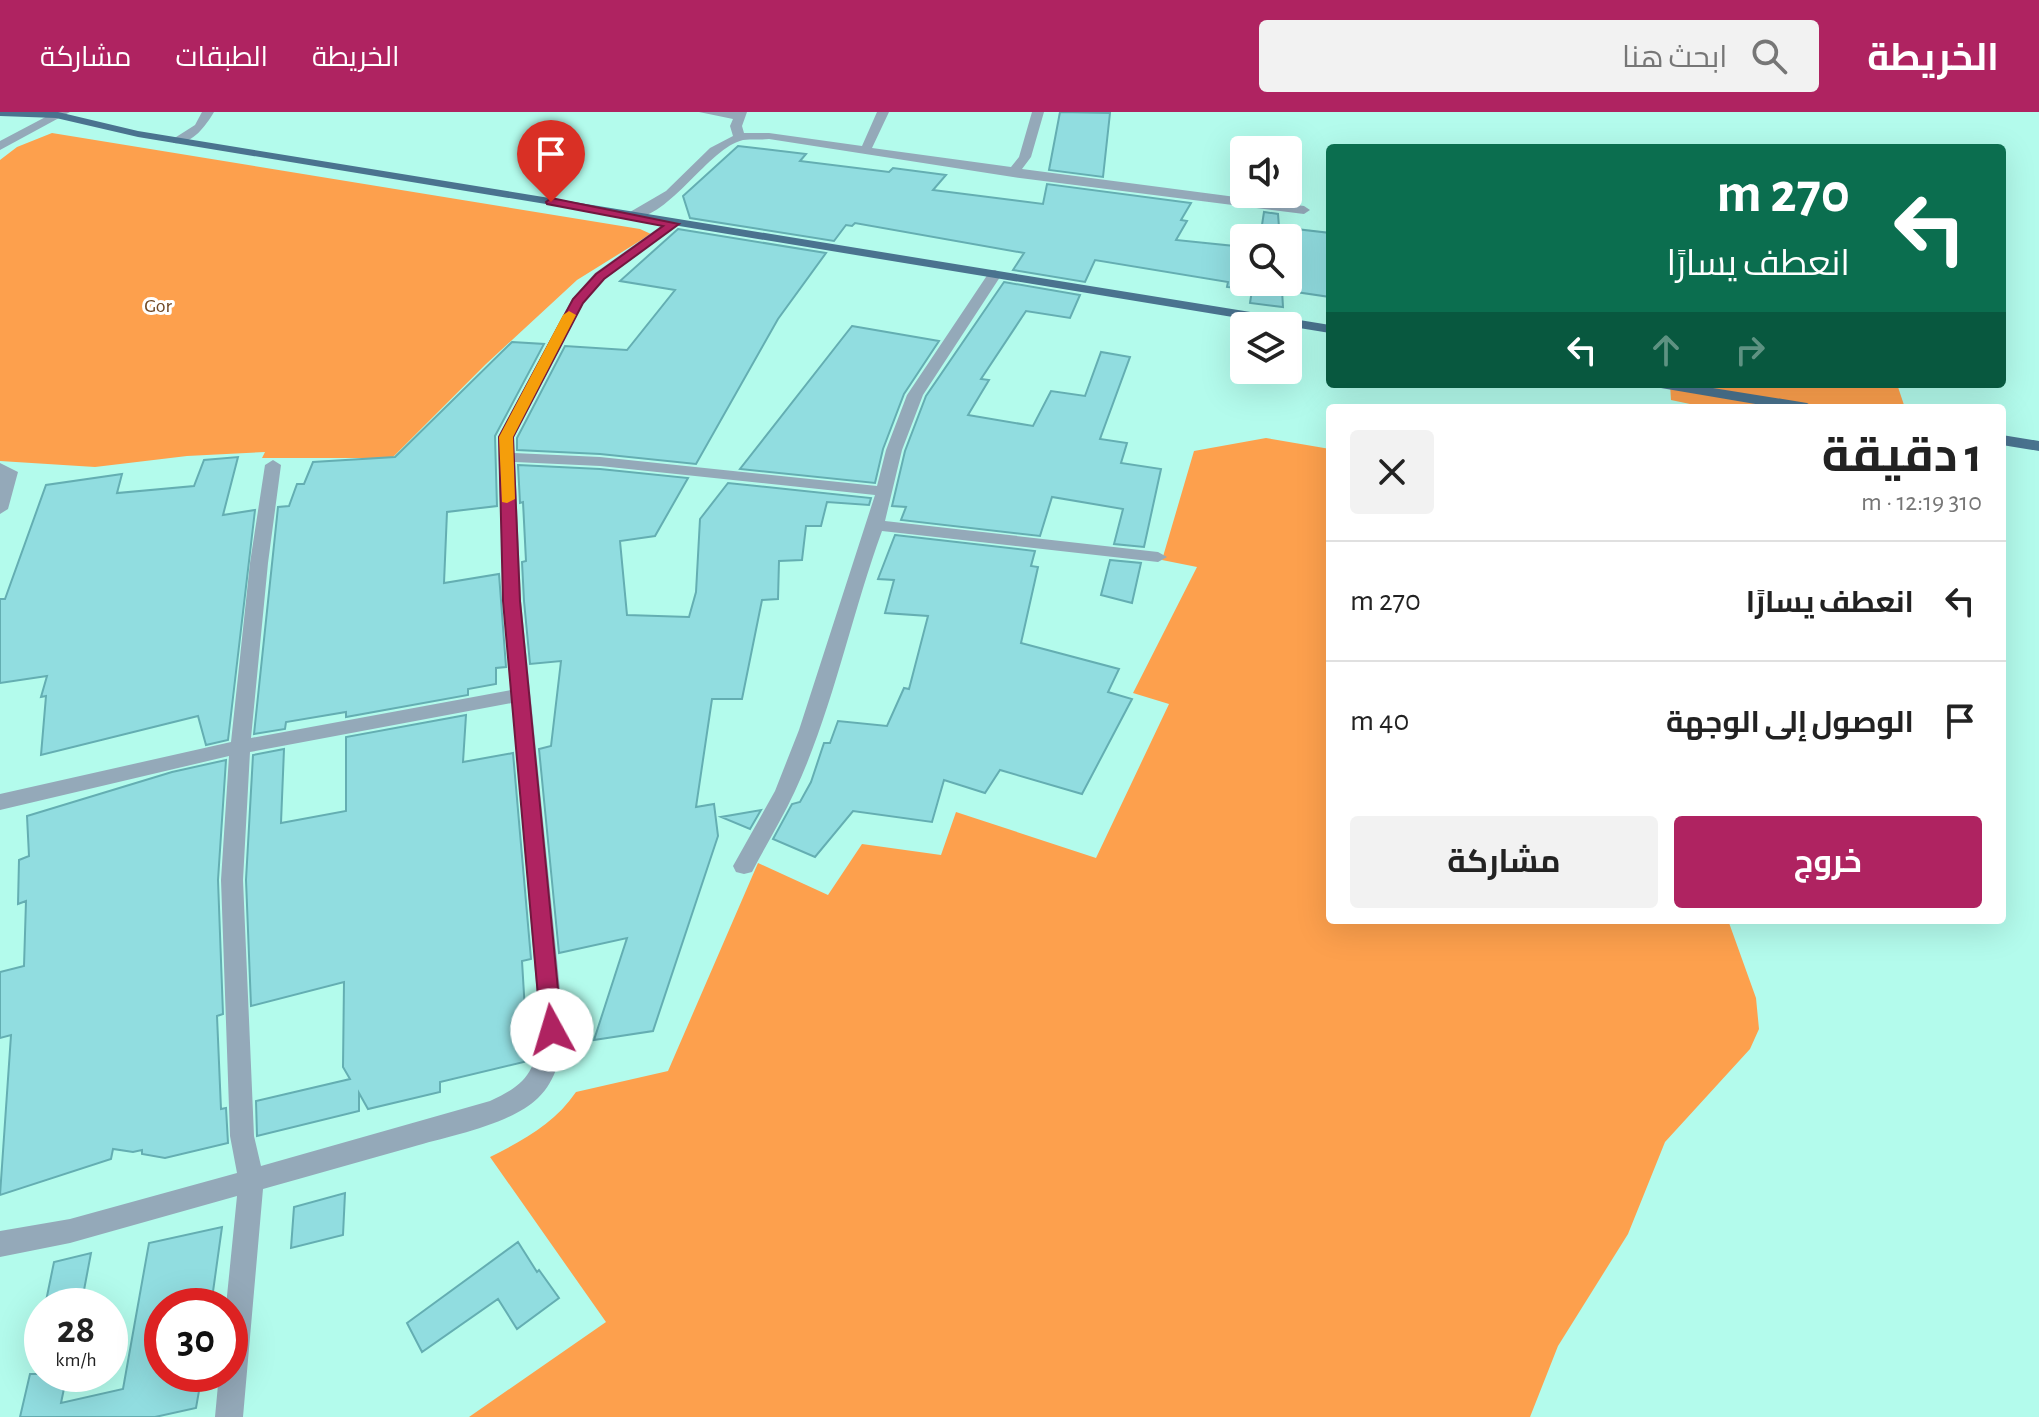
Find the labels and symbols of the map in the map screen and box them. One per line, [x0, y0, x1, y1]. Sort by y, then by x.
pin [517, 120, 585, 202]
park label: Gor [144, 296, 172, 316]
position arrow [510, 988, 594, 1072]
speed limit sign: 30 [144, 1288, 248, 1392]

